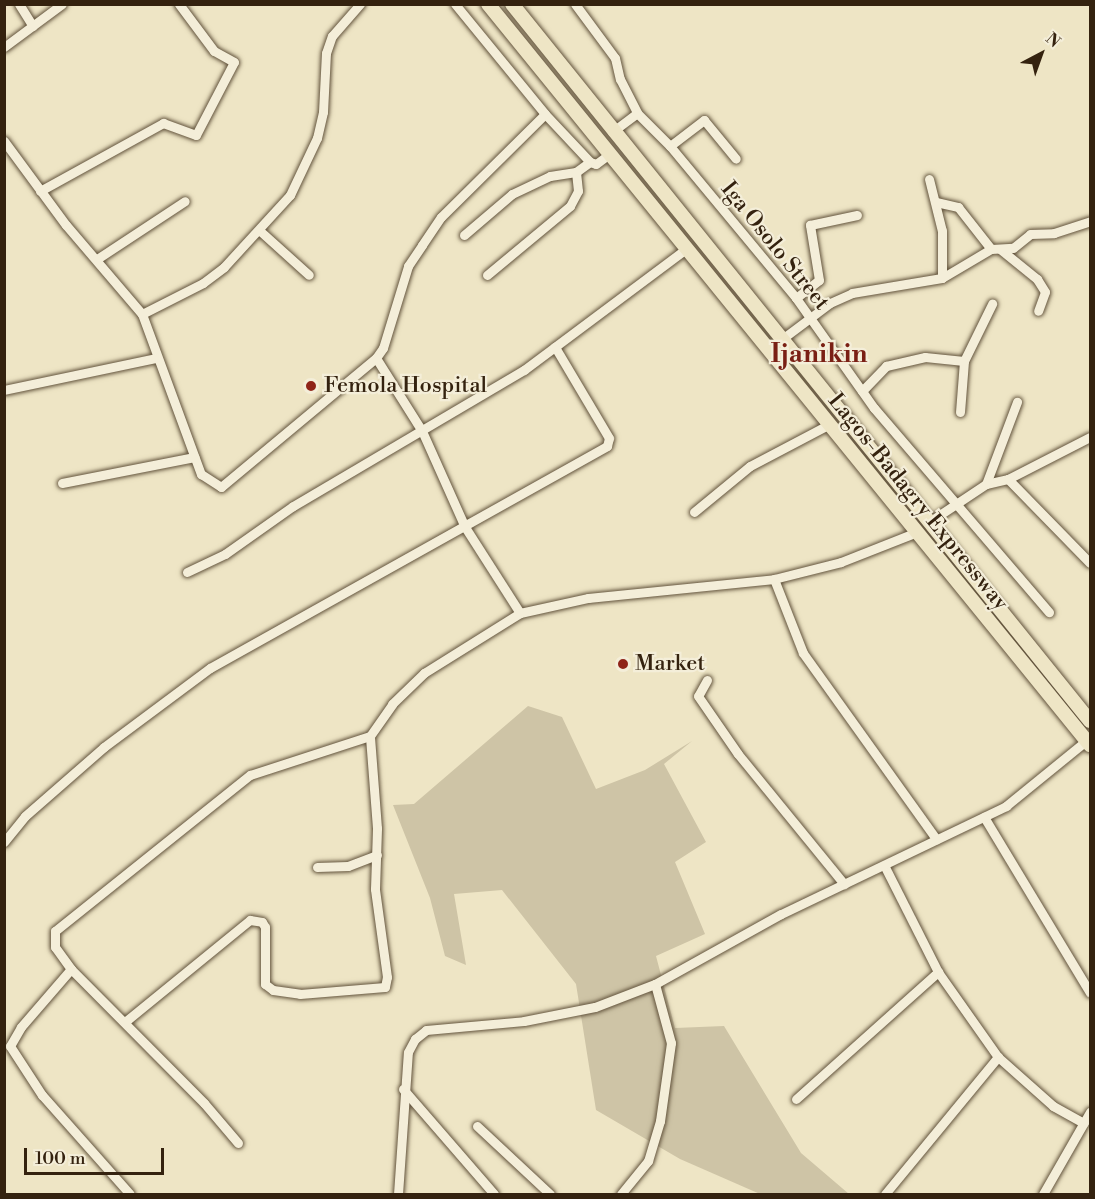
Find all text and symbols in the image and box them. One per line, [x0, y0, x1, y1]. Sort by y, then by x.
north arrow [1011, 24, 1071, 84]
text: N [1041, 29, 1064, 52]
street label: Iga Osolo Street [715, 176, 835, 316]
district label: Ijanikin [771, 339, 867, 371]
place label: Femola Hospital [324, 373, 487, 399]
marker: Femola Hospital [302, 377, 320, 395]
street label: Lagos-Badagry Expressway [822, 388, 1014, 616]
place label: Market [635, 651, 705, 677]
marker: Market [616, 657, 630, 671]
scale bar [27, 1136, 166, 1174]
text: 100 m [35, 1147, 86, 1170]

